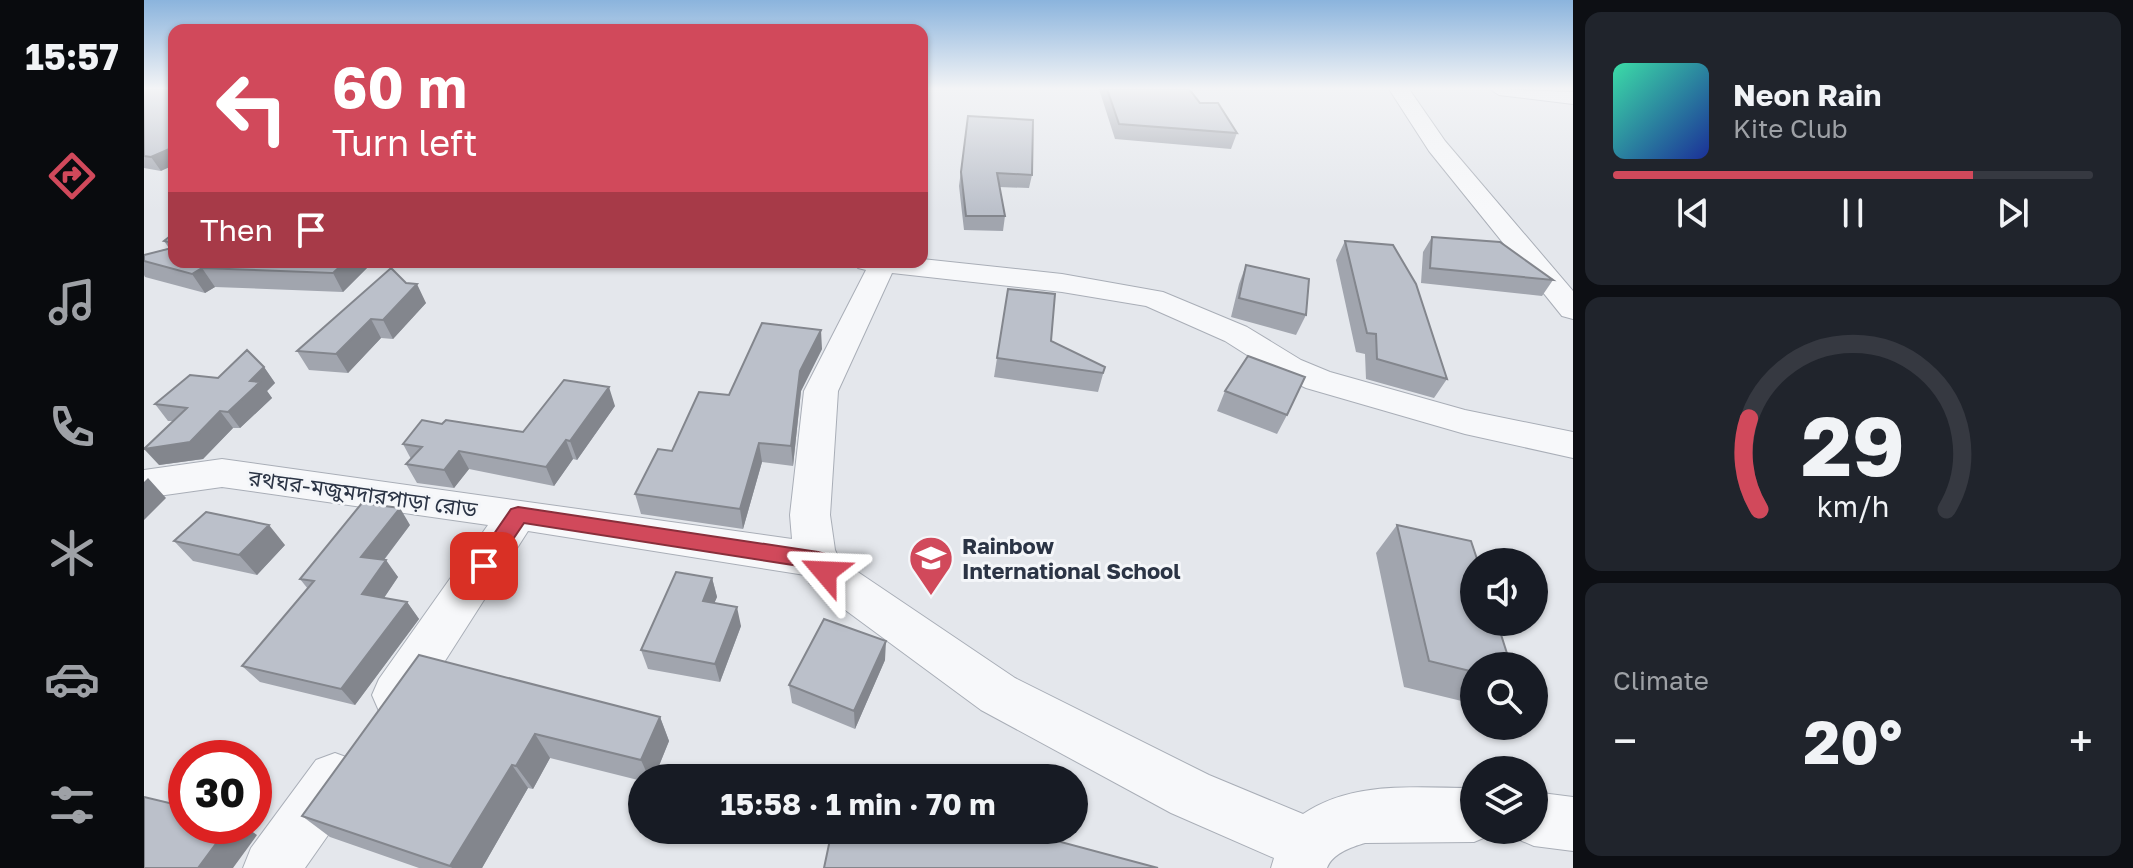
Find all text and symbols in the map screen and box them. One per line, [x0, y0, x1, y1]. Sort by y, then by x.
text: 15:57 [25, 35, 119, 78]
text: 60 m [332, 53, 467, 120]
icon: left [200, 56, 304, 160]
text: Neon Rain [1733, 77, 1881, 113]
text: Kite Club [1733, 113, 1848, 144]
text: Turn left [332, 121, 478, 164]
icon: directions [44, 148, 100, 204]
icon: previous [1671, 191, 1715, 235]
icon: pause [1831, 191, 1875, 235]
icon: next [1991, 191, 2035, 235]
icon: arrive [289, 208, 333, 252]
text: Then [200, 212, 273, 248]
icon: music [44, 274, 100, 330]
text: 29 [1801, 394, 1905, 494]
icon: phone [44, 399, 100, 455]
street label: রথঘর-মজুমদারপাড়া রোড [246, 463, 479, 522]
text: km/h [1817, 489, 1889, 523]
icon: climate [44, 525, 100, 581]
position arrow [783, 530, 867, 614]
pin [450, 532, 518, 600]
place label: Rainbow International School [962, 532, 1181, 584]
school or university icon: Rainbow International School [907, 534, 955, 597]
icon: arrive [462, 544, 506, 588]
map controls [1460, 548, 1548, 844]
button: sound [1460, 548, 1548, 636]
icon: car [44, 651, 100, 707]
button: search [1460, 652, 1548, 740]
text: Climate [1613, 665, 1709, 696]
text: 20° [1804, 705, 1903, 777]
text: − [1613, 714, 1637, 767]
text: + [2069, 714, 2093, 767]
speed limit sign: 30 [168, 740, 272, 844]
button: layers [1460, 756, 1548, 844]
icon: filters [44, 777, 100, 833]
text: 15:58 · 1 min · 70 m [720, 786, 996, 822]

